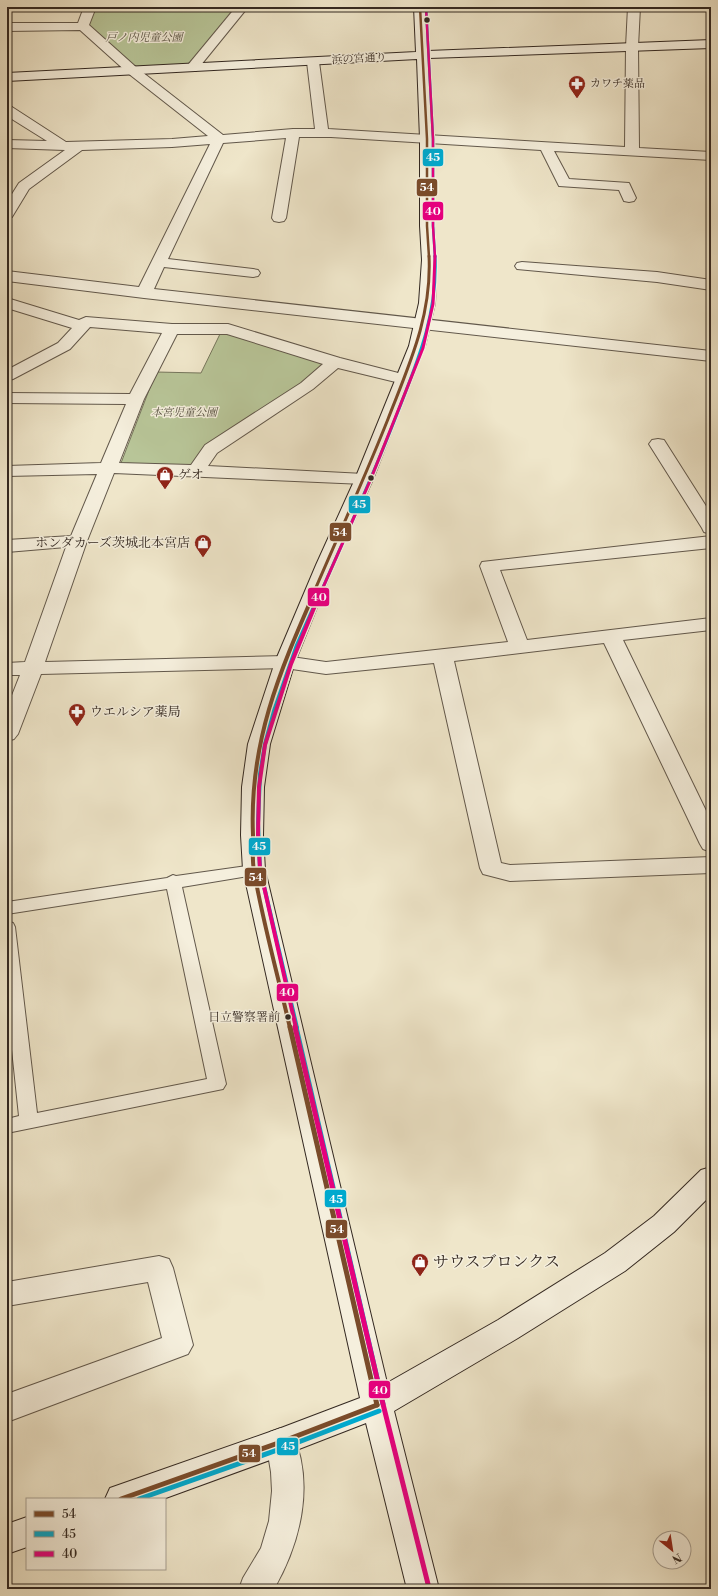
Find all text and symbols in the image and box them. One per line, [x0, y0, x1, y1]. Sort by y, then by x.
unlabelled marker [422, 15, 432, 25]
park label: 戸ノ内児童公園 [106, 31, 184, 45]
street label: 浜の宮通り [331, 51, 387, 67]
pharmacy icon: カワチ薬品 [567, 74, 587, 99]
place label: カワチ薬品 [590, 77, 645, 91]
line badge: 45 [422, 148, 444, 167]
text: 45 [426, 151, 440, 165]
line badge: 54 [416, 178, 438, 197]
text: 54 [420, 181, 434, 195]
line badge: 40 [422, 201, 444, 221]
text: 40 [425, 205, 441, 219]
park label: 本宮児童公園 [151, 406, 219, 420]
shop icon: ゲオ [155, 465, 175, 490]
place label: ゲオ [178, 467, 204, 483]
unlabelled marker [366, 473, 376, 483]
line badge: 45 [348, 495, 371, 514]
text: 45 [352, 498, 366, 512]
line badge: 54 [329, 522, 352, 542]
text: 54 [333, 526, 347, 540]
shop icon: ホンダカーズ茨城北本宮店 [193, 533, 213, 558]
place label: ホンダカーズ茨城北本宮店 [35, 535, 190, 551]
line badge: 40 [307, 587, 330, 607]
text: 40 [311, 591, 327, 605]
pharmacy icon: ウエルシア薬局 [67, 702, 87, 727]
place label: ウエルシア薬局 [90, 704, 181, 720]
line badge: 45 [248, 837, 271, 856]
text: 45 [252, 840, 266, 854]
line badge: 54 [244, 867, 267, 887]
text: 54 [249, 871, 263, 885]
line badge: 40 [276, 983, 299, 1002]
text: 40 [279, 986, 295, 1000]
place label: 日立警察署前 [208, 1010, 280, 1025]
marker: 日立警察署前 [283, 1012, 293, 1022]
line badge: 45 [324, 1189, 347, 1208]
text: 45 [329, 1193, 343, 1207]
line badge: 54 [325, 1219, 348, 1239]
text: 54 [330, 1223, 344, 1237]
shop icon: サウスブロンクス [410, 1252, 430, 1277]
place label: サウスブロンクス [433, 1252, 560, 1272]
line badge: 40 [368, 1380, 391, 1399]
text: 40 [372, 1384, 388, 1398]
line badge: 45 [276, 1437, 299, 1456]
text: 45 [281, 1440, 295, 1454]
line badge: 54 [238, 1444, 261, 1463]
text: 54 [242, 1447, 256, 1461]
legend [26, 1498, 166, 1570]
text: 54 [62, 1507, 76, 1522]
text: 45 [62, 1527, 76, 1542]
north arrow [652, 1530, 692, 1570]
text: 40 [62, 1547, 77, 1562]
text: N [669, 1550, 684, 1566]

